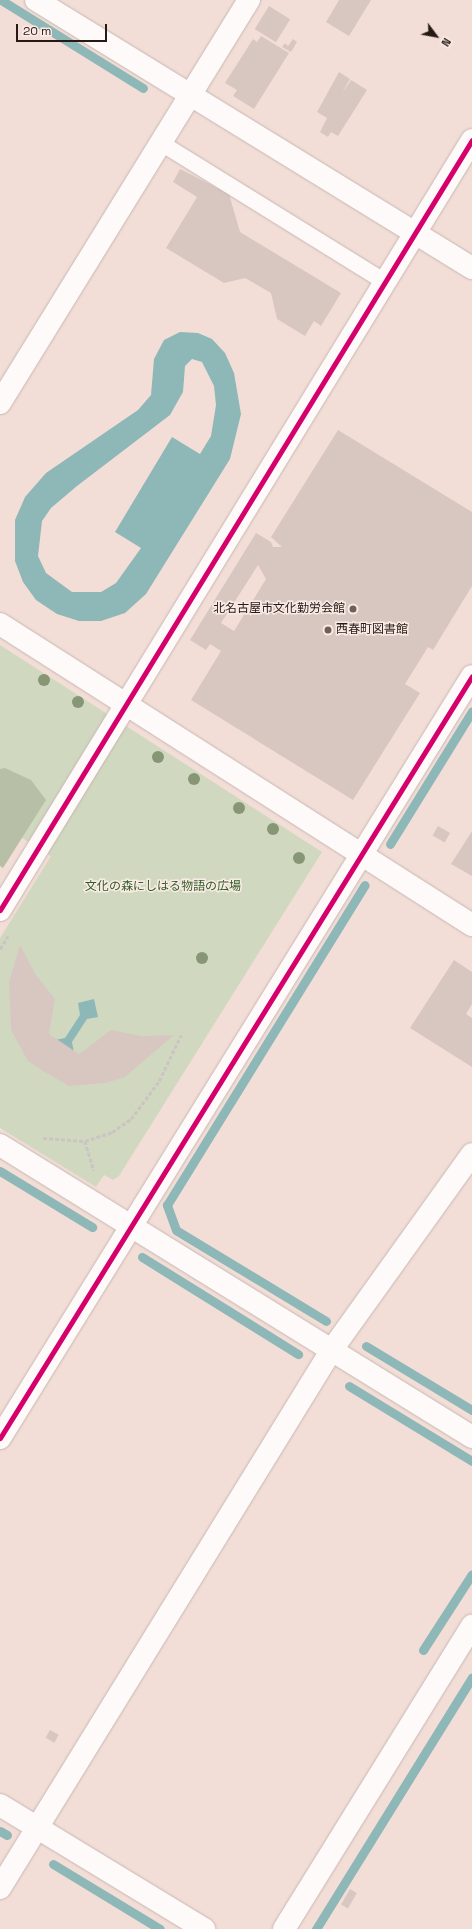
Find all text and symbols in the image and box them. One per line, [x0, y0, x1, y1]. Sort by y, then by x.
scale bar [18, 16, 109, 42]
north arrow [416, 16, 456, 56]
text: 20 m [23, 23, 51, 39]
text: N [438, 36, 454, 49]
place label: 北名古屋市文化勤労会館 [213, 602, 345, 616]
marker: 北名古屋市文化勤労会館 [348, 604, 358, 614]
place label: 西春町図書館 [336, 623, 408, 637]
marker: 西春町図書館 [323, 625, 333, 635]
park label: 文化の森にしはる物語の広場 [85, 880, 241, 894]

